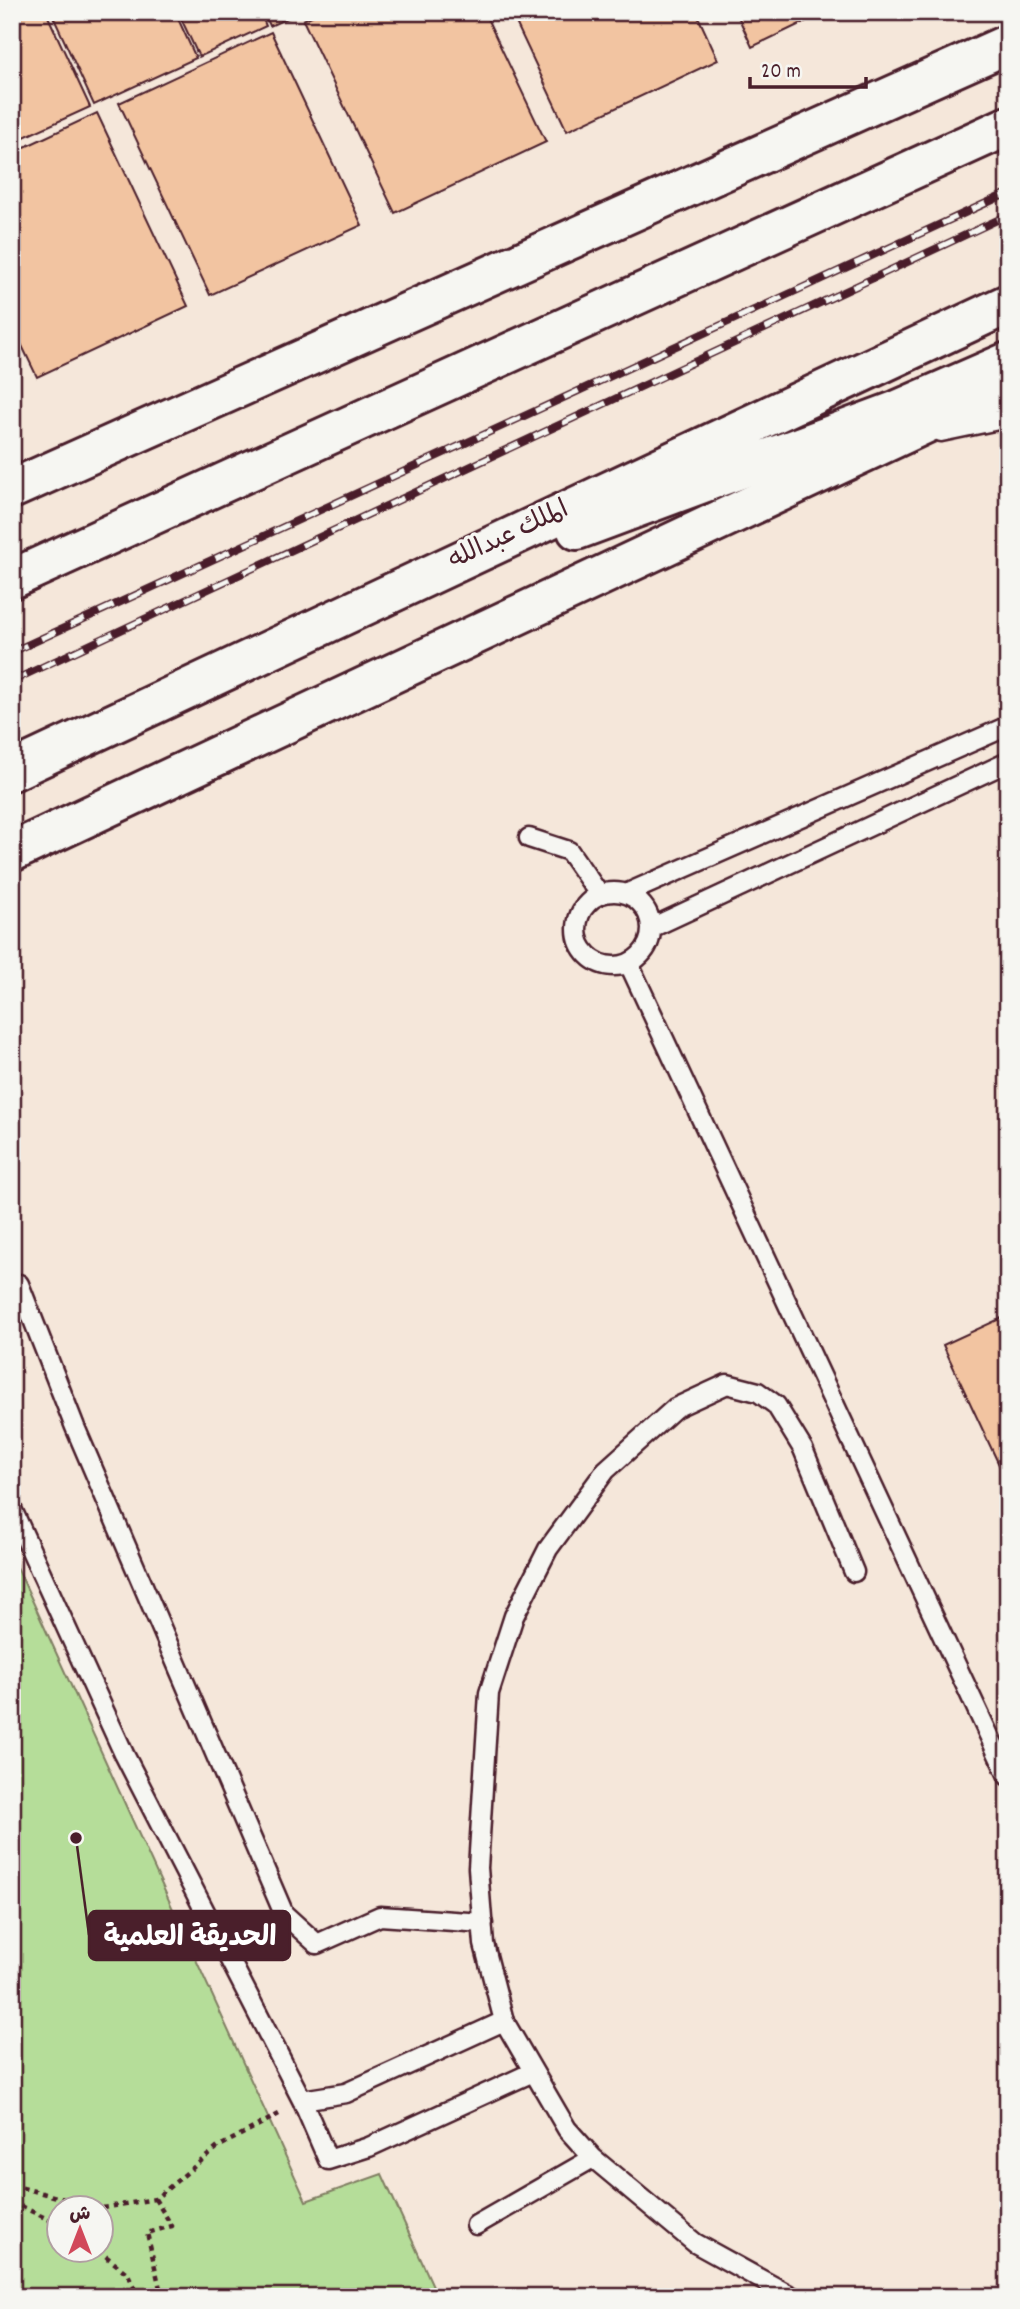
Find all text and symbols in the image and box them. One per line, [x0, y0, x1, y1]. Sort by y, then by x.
scale bar [750, 46, 866, 90]
text: 20 m [761, 58, 801, 88]
street label: الملك عبدالله [443, 492, 575, 580]
callout: الحديقة العلمية [89, 1911, 290, 1960]
text: الحديقة العلمية [104, 1920, 276, 1960]
north arrow [46, 2194, 116, 2264]
text: ش [70, 2202, 91, 2229]

